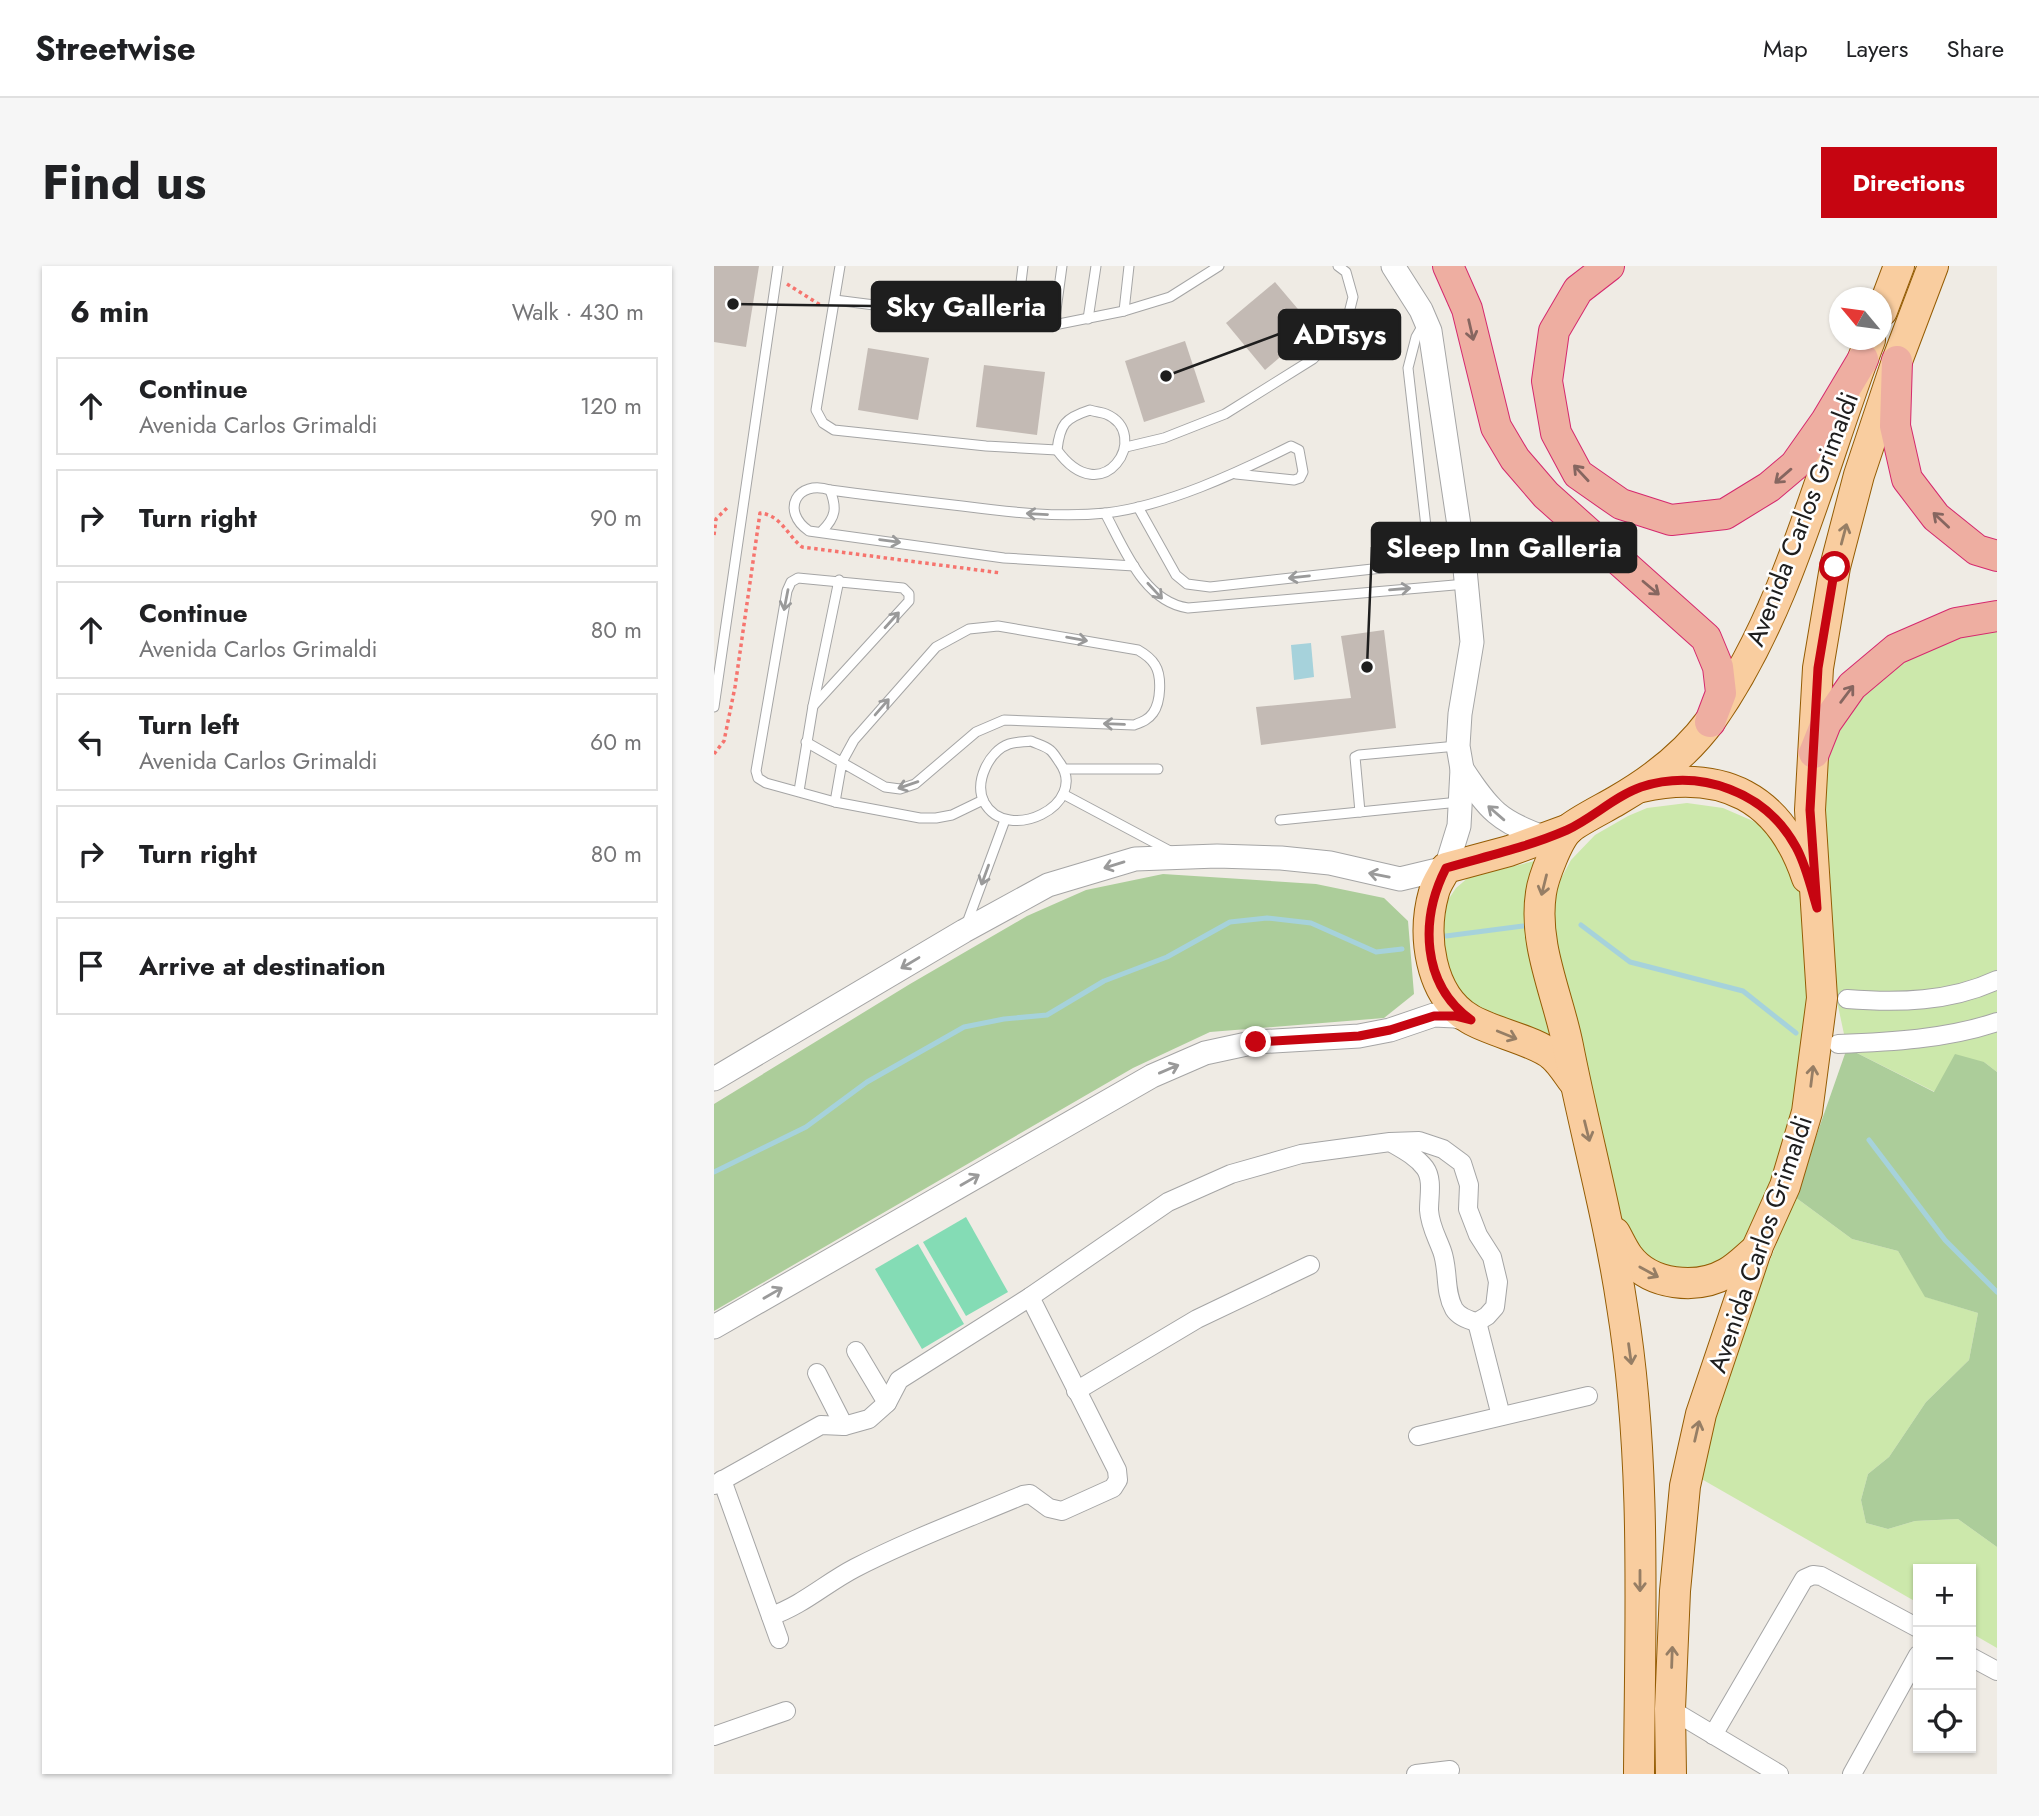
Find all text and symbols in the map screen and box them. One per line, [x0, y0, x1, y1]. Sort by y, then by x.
text: Streetwise [35, 25, 196, 72]
text: Map [1763, 31, 1808, 66]
text: Layers [1846, 31, 1908, 66]
text: Share [1946, 31, 2004, 66]
text: Find us [42, 147, 206, 217]
button: Directions [1821, 147, 1997, 218]
callout: Sky Galleria [872, 282, 1060, 331]
text: Sky Galleria [886, 286, 1046, 327]
north arrow [1829, 287, 1892, 350]
text: 6 min [70, 290, 149, 333]
text: Walk · 430 m [512, 295, 644, 329]
callout: ADTsys [1279, 310, 1400, 359]
text: ADTsys [1292, 314, 1387, 355]
one-way arrow [1465, 318, 1479, 341]
text: Continue [139, 370, 248, 408]
street label: Avenida Carlos Grimaldi [1736, 386, 1868, 652]
icon: ahead [72, 387, 110, 425]
text: 120 m [580, 389, 642, 423]
text: Avenida Carlos Grimaldi [139, 408, 378, 442]
one-way arrow [1573, 464, 1589, 482]
one-way arrow [1774, 468, 1792, 484]
icon: right [72, 499, 110, 537]
text: Turn right [139, 499, 257, 537]
text: 90 m [590, 501, 642, 535]
one-way arrow [1026, 507, 1049, 520]
one-way arrow [1932, 512, 1950, 528]
callout: Sleep Inn Galleria [1372, 523, 1636, 572]
one-way arrow [1838, 523, 1851, 546]
text: Sleep Inn Galleria [1386, 527, 1622, 568]
one-way arrow [878, 535, 901, 548]
route start [1819, 551, 1850, 582]
one-way arrow [1288, 570, 1311, 583]
one-way arrow [1642, 580, 1660, 596]
one-way arrow [1147, 582, 1164, 599]
one-way arrow [1388, 582, 1411, 595]
one-way arrow [778, 588, 792, 611]
text: Continue [139, 594, 248, 632]
icon: ahead [72, 611, 110, 649]
one-way arrow [883, 612, 900, 629]
text: 80 m [591, 613, 642, 647]
text: Avenida Carlos Grimaldi [139, 632, 378, 666]
one-way arrow [1065, 633, 1088, 647]
one-way arrow [1840, 685, 1855, 704]
one-way arrow [874, 699, 890, 717]
text: Turn left [139, 706, 239, 744]
one-way arrow [1103, 718, 1126, 731]
icon: left [72, 723, 110, 761]
text: 60 m [590, 725, 642, 759]
text: Avenida Carlos Grimaldi [139, 744, 378, 778]
one-way arrow [898, 779, 920, 792]
one-way arrow [1487, 805, 1505, 821]
icon: right [72, 835, 110, 873]
text: Turn right [139, 835, 257, 873]
text: 80 m [591, 837, 642, 871]
one-way arrow [1103, 860, 1125, 873]
one-way arrow [977, 864, 990, 886]
one-way arrow [1368, 868, 1391, 881]
one-way arrow [1537, 873, 1550, 896]
icon: arrive [72, 947, 110, 985]
text: Arrive at destination [139, 947, 386, 985]
one-way arrow [900, 956, 920, 970]
route end [1240, 1026, 1271, 1057]
one-way arrow [1496, 1029, 1518, 1042]
one-way arrow [1158, 1062, 1179, 1075]
one-way arrow [1806, 1065, 1819, 1088]
street label: Avenida Carlos Grimaldi [1698, 1110, 1822, 1378]
one-way arrow [1581, 1119, 1594, 1142]
one-way arrow [960, 1173, 980, 1187]
one-way arrow [1638, 1265, 1658, 1279]
one-way arrow [762, 1286, 783, 1299]
one-way arrow [1623, 1342, 1636, 1365]
one-way arrow [1691, 1420, 1704, 1443]
map controls [1913, 1564, 1976, 1753]
button: + [1913, 1564, 1976, 1627]
one-way arrow [1633, 1569, 1647, 1592]
button: − [1913, 1627, 1976, 1690]
one-way arrow [1666, 1646, 1679, 1669]
button: locate [1913, 1690, 1976, 1753]

